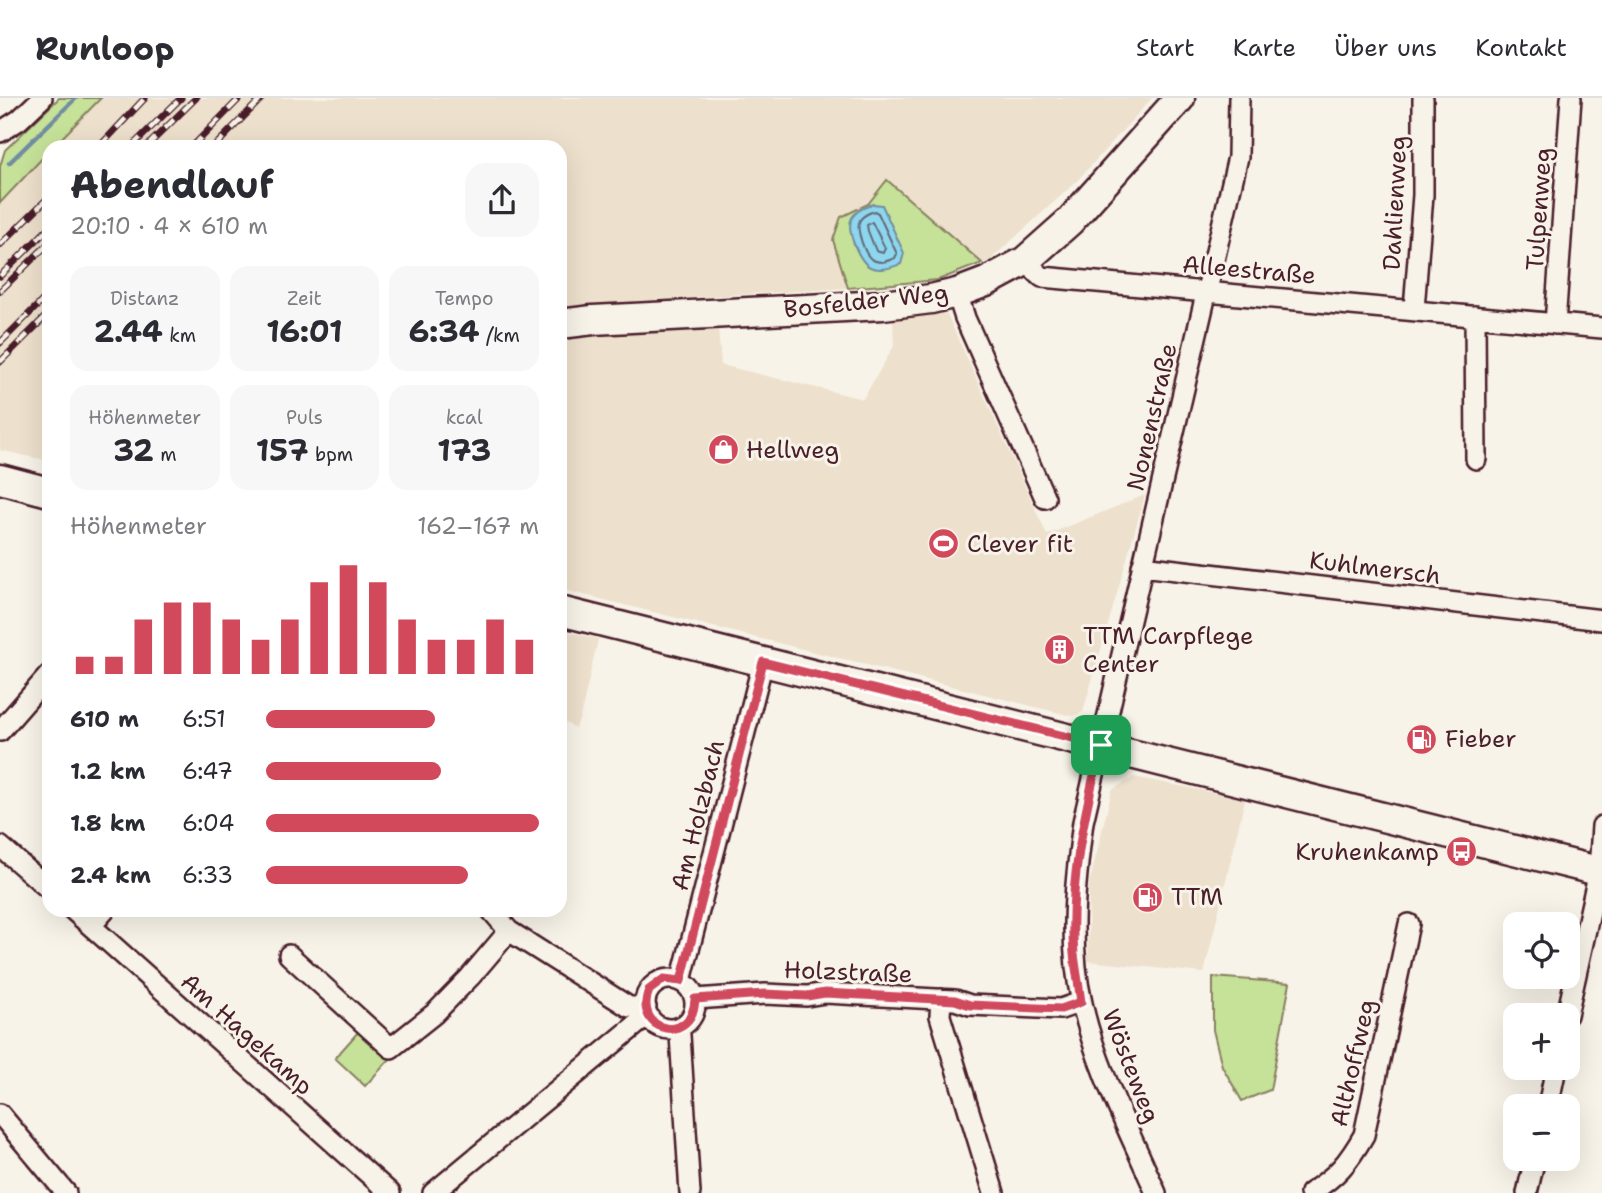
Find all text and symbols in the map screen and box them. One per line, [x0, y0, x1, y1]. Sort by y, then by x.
text: Runloop [35, 26, 174, 71]
text: Start [1136, 32, 1195, 64]
text: Karte [1233, 32, 1296, 64]
text: Über uns [1334, 32, 1437, 64]
text: Kontakt [1475, 32, 1567, 64]
street label: Dahlienweg [1375, 135, 1415, 271]
street label: Tulpenweg [1519, 146, 1559, 272]
text: Abendlauf [70, 159, 274, 210]
button: share [465, 163, 539, 237]
text: 20:10 · 4 × 610 m [70, 211, 268, 241]
street label: Alleestraße [1181, 248, 1317, 292]
street label: Bosfelder Weg [782, 276, 950, 326]
text: Distanz [110, 286, 179, 311]
text: Zeit [287, 286, 322, 311]
text: Tempo [435, 286, 493, 311]
text: 2.44 [93, 311, 163, 352]
text: 16:01 [266, 311, 343, 352]
text: 6:34 [408, 311, 479, 352]
text: km [163, 323, 196, 348]
text: /km [479, 323, 520, 348]
street label: Nonenstraße [1119, 340, 1185, 494]
text: Höhenmeter [88, 405, 201, 430]
text: Puls [286, 405, 323, 430]
text: kcal [446, 405, 483, 430]
text: 32 [113, 430, 154, 471]
text: 157 [256, 430, 309, 471]
text: 173 [437, 430, 491, 471]
shop icon: Hellweg [706, 433, 740, 467]
place label: Hellweg [746, 434, 839, 466]
text: m [154, 442, 177, 467]
text: bpm [309, 442, 353, 467]
text: Höhenmeter [70, 511, 207, 541]
text: 162–167 m [417, 511, 539, 541]
sports icon: Clever fit [927, 527, 961, 561]
place label: Clever fit [967, 528, 1073, 560]
street label: Kuhlmersch [1307, 544, 1443, 592]
place label: TTM Carpflege Center [1083, 620, 1254, 680]
building icon: TTM Carpflege Center [1043, 633, 1077, 667]
text: 610 m [70, 704, 139, 734]
text: 6:51 [182, 704, 226, 734]
pin [1071, 715, 1131, 775]
fuel station icon: Fieber [1405, 722, 1439, 756]
place label: Fieber [1445, 723, 1517, 755]
icon: arrive [1082, 726, 1120, 764]
street label: Am Holzbach [664, 736, 732, 894]
text: 1.2 km [70, 756, 146, 786]
text: 6:47 [182, 756, 233, 786]
text: 1.8 km [70, 808, 145, 838]
text: 6:04 [182, 808, 234, 838]
bus stop icon: Kruhenkamp [1445, 835, 1479, 869]
place label: Kruhenkamp [1295, 836, 1439, 868]
text: 2.4 km [70, 860, 151, 890]
text: 6:33 [182, 860, 233, 890]
fuel station icon: TTM [1131, 880, 1165, 914]
place label: TTM [1171, 881, 1223, 913]
map controls [1503, 912, 1580, 1171]
button: locate [1503, 912, 1580, 989]
street label: Holzstraße [783, 954, 913, 990]
street label: Am Hagekamp [174, 966, 320, 1102]
street label: Althoffweg [1323, 996, 1383, 1130]
button: + [1503, 1003, 1580, 1080]
street label: Wösteweg [1095, 1004, 1167, 1128]
button: − [1503, 1094, 1580, 1171]

